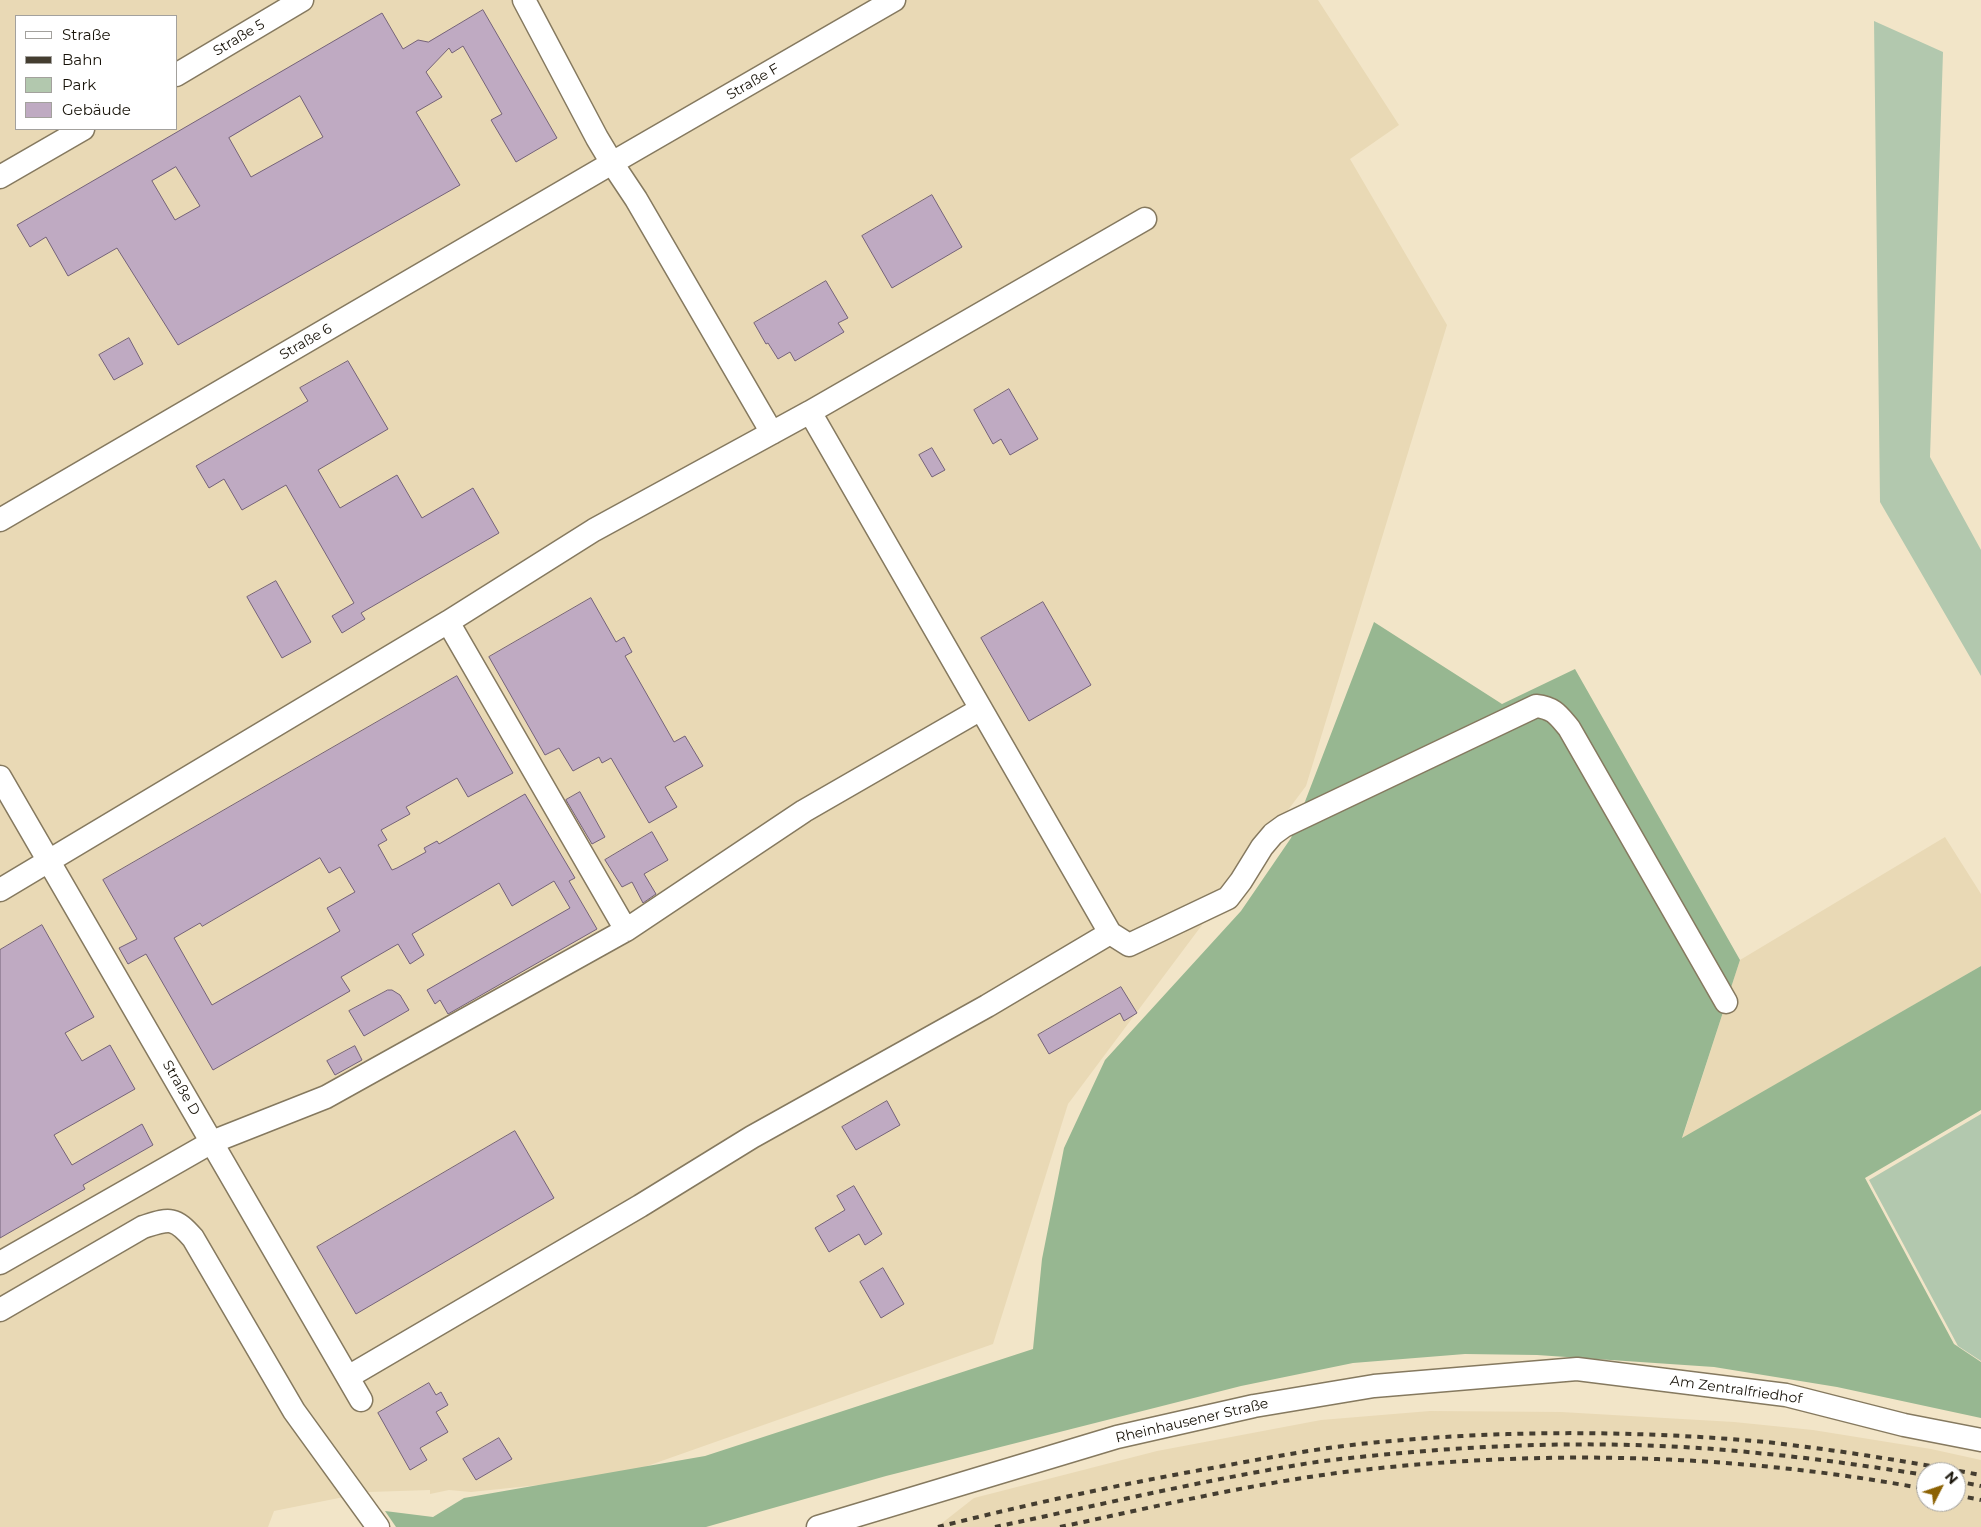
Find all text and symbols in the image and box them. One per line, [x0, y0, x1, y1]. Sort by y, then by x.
legend [15, 15, 178, 130]
street label: Straße 5 [210, 16, 268, 60]
text: Straße [62, 25, 111, 44]
text: Bahn [62, 50, 102, 69]
street label: Straße F [724, 60, 782, 104]
text: Park [62, 75, 96, 94]
text: Gebäude [62, 100, 131, 119]
street label: Straße 6 [277, 320, 335, 364]
street label: Straße D [159, 1058, 203, 1118]
street label: Am Zentralfriedhof [1669, 1372, 1803, 1408]
street label: Rheinhausener Straße [1114, 1395, 1270, 1447]
north arrow [1916, 1462, 1966, 1512]
text: N [1941, 1468, 1962, 1488]

